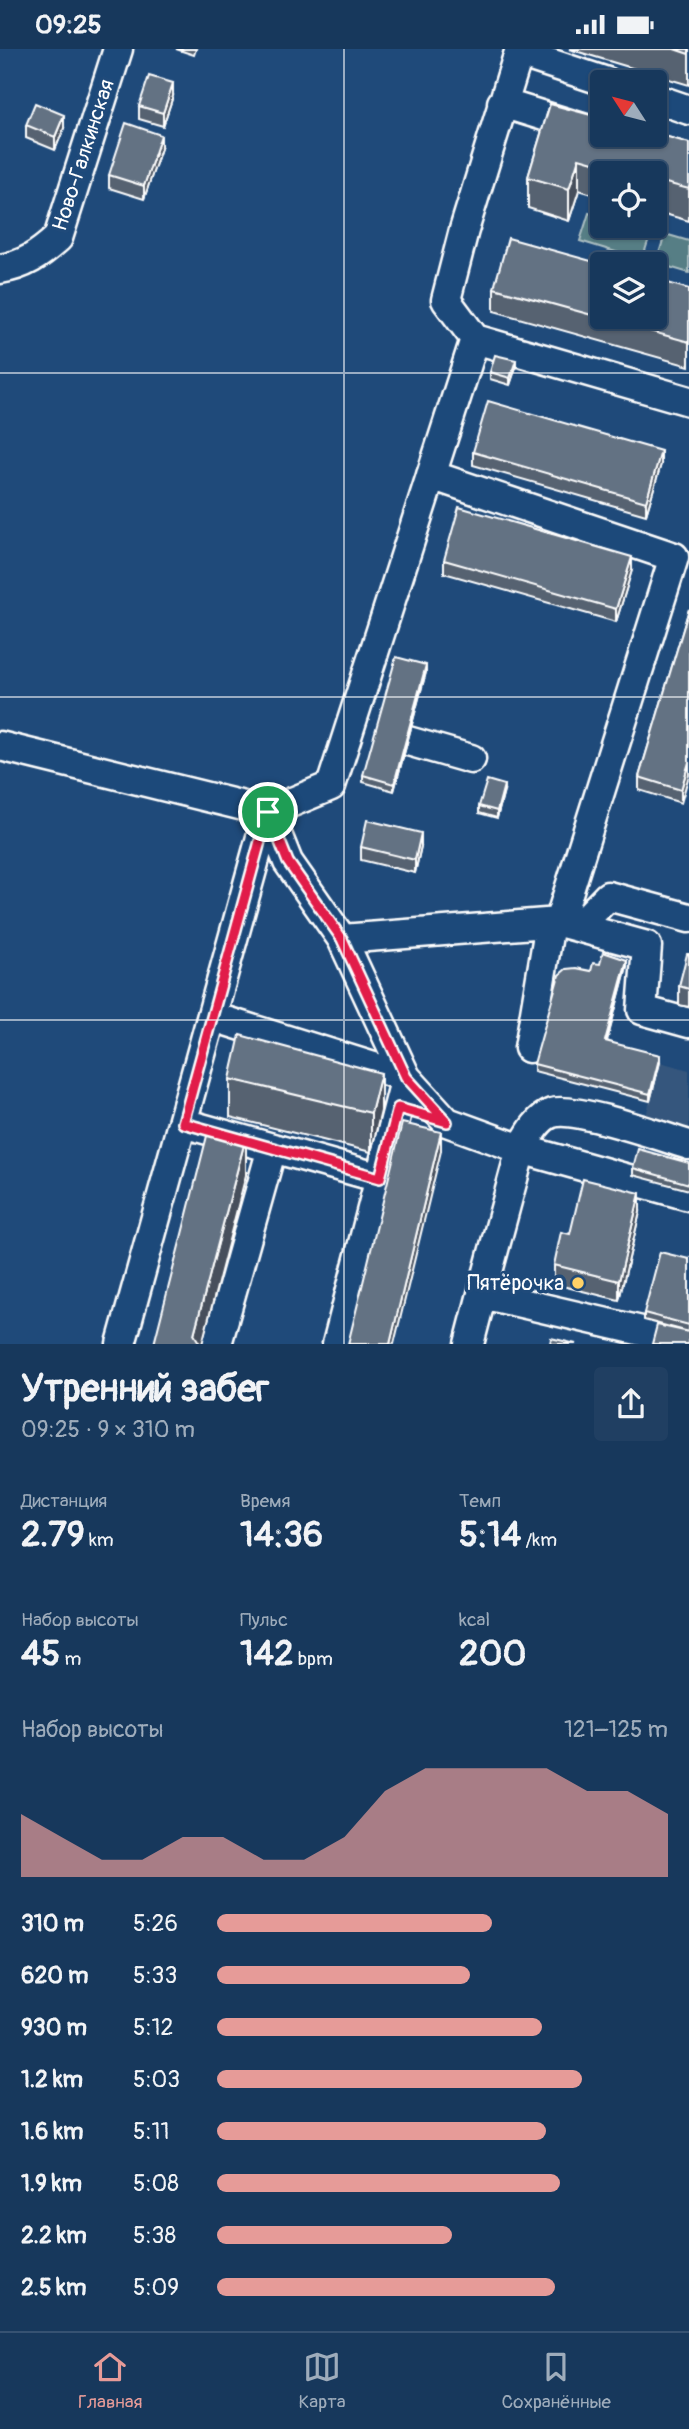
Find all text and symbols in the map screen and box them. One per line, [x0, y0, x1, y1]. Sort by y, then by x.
text: 09:25 [35, 9, 102, 41]
north arrow [590, 70, 667, 147]
map controls [590, 70, 667, 329]
street label: Ново-Галкинская [46, 76, 121, 234]
button: locate [590, 161, 667, 238]
button: layers [590, 252, 667, 329]
pin [238, 782, 298, 842]
icon: arrive [249, 793, 287, 831]
place label: Пятёрочка [467, 1270, 564, 1297]
marker: Пятёрочка [570, 1275, 586, 1291]
text: Утренний забег [21, 1365, 269, 1413]
button: share [594, 1367, 668, 1441]
text: 09:25 · 9 × 310 m [21, 1415, 195, 1444]
text: Дистанция [21, 1489, 107, 1513]
text: Время [240, 1489, 291, 1513]
text: Темп [459, 1489, 501, 1513]
text: 2.79 [21, 1513, 85, 1557]
text: 14:36 [240, 1513, 323, 1557]
text: 5:14 [459, 1513, 521, 1557]
text: km [85, 1528, 114, 1552]
text: /km [521, 1528, 557, 1552]
text: Набор высоты [21, 1608, 139, 1632]
text: Пульс [240, 1608, 288, 1632]
text: kcal [459, 1608, 490, 1632]
text: 45 [21, 1632, 60, 1676]
text: 142 [240, 1632, 294, 1676]
text: 200 [459, 1632, 526, 1676]
text: m [60, 1647, 81, 1671]
text: bpm [294, 1647, 333, 1671]
text: Набор высоты [21, 1715, 163, 1744]
text: 121–125 m [564, 1715, 668, 1744]
text: 310 m [21, 1909, 84, 1938]
text: 5:26 [133, 1909, 178, 1938]
text: 620 m [21, 1961, 88, 1990]
text: 5:33 [133, 1961, 177, 1990]
text: 930 m [21, 2013, 87, 2042]
text: 5:12 [133, 2013, 173, 2042]
text: 1.2 km [21, 2065, 83, 2094]
text: 5:03 [133, 2065, 180, 2094]
text: 1.6 km [21, 2117, 83, 2146]
text: 5:11 [133, 2117, 170, 2146]
text: 1.9 km [21, 2169, 82, 2198]
text: 5:08 [133, 2169, 179, 2198]
text: 2.2 km [21, 2221, 87, 2250]
text: 5:38 [133, 2221, 176, 2250]
text: 2.5 km [21, 2273, 86, 2302]
text: 5:09 [133, 2273, 179, 2302]
tab: Главная [78, 2348, 143, 2414]
tab: Карта [298, 2348, 346, 2414]
tab: Сохранённые [501, 2348, 611, 2414]

